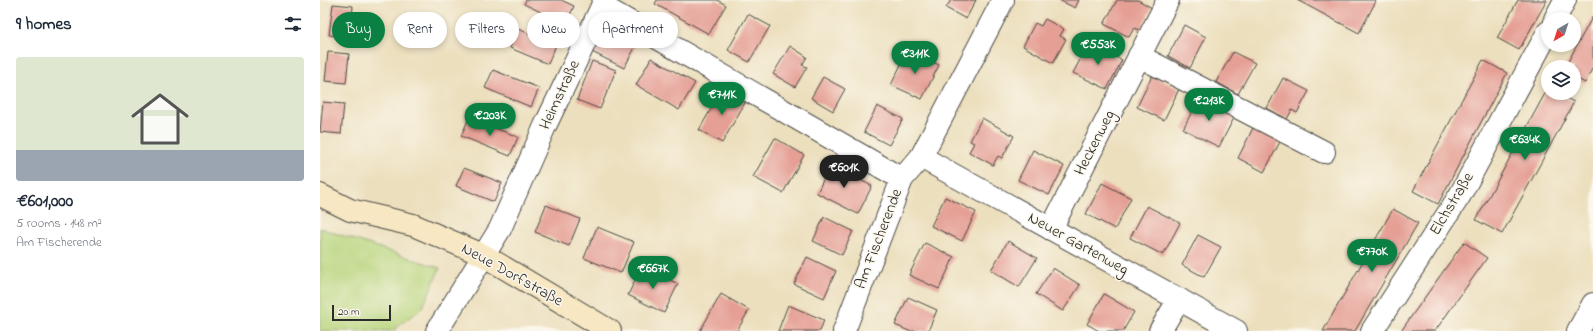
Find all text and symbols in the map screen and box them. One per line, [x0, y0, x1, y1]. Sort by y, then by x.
text: 9 homes [16, 12, 72, 37]
chip: Buy [332, 12, 385, 48]
chip: Rent [393, 12, 447, 48]
chip: Filters [455, 12, 519, 48]
chip: New [527, 12, 580, 48]
chip: Apartment [588, 12, 678, 48]
north arrow [1541, 12, 1581, 52]
map controls [1541, 12, 1581, 100]
icon: filters [282, 13, 304, 35]
pin: €553K [1070, 32, 1126, 66]
text: €553K [1080, 35, 1116, 54]
pin: €311K [887, 41, 943, 75]
text: €311K [900, 44, 930, 63]
street label: Heimstraße [533, 55, 587, 134]
button: layers [1541, 60, 1581, 100]
pin: €711K [694, 82, 750, 116]
icon: home [124, 83, 196, 155]
text: €711K [708, 85, 737, 104]
pin: €213K [1181, 88, 1237, 122]
text: €213K [1193, 91, 1225, 110]
pin: €203K [462, 103, 518, 137]
text: €203K [474, 106, 506, 125]
street label: Heckenweg [1068, 106, 1122, 180]
pin: €634K [1497, 127, 1553, 161]
text: €634K [1509, 130, 1541, 149]
pin: €601K [816, 155, 872, 189]
text: €601K [829, 158, 859, 177]
street label: Elchstraße [1424, 167, 1481, 240]
street label: Am Fischerende [849, 185, 909, 293]
text: €601,000 [16, 189, 73, 214]
street label: Neuer Gartenweg [1023, 206, 1133, 282]
text: 5 rooms · 148 m² [16, 214, 102, 233]
text: Am Fischerende [16, 233, 102, 252]
street label: Neue Dorfstraße [457, 237, 568, 313]
pin: €770K [1344, 239, 1400, 273]
text: €770K [1356, 242, 1388, 261]
pin: €667K [625, 256, 681, 290]
text: €667K [637, 259, 669, 278]
scale bar [332, 303, 391, 322]
text: 20 m [338, 304, 360, 320]

